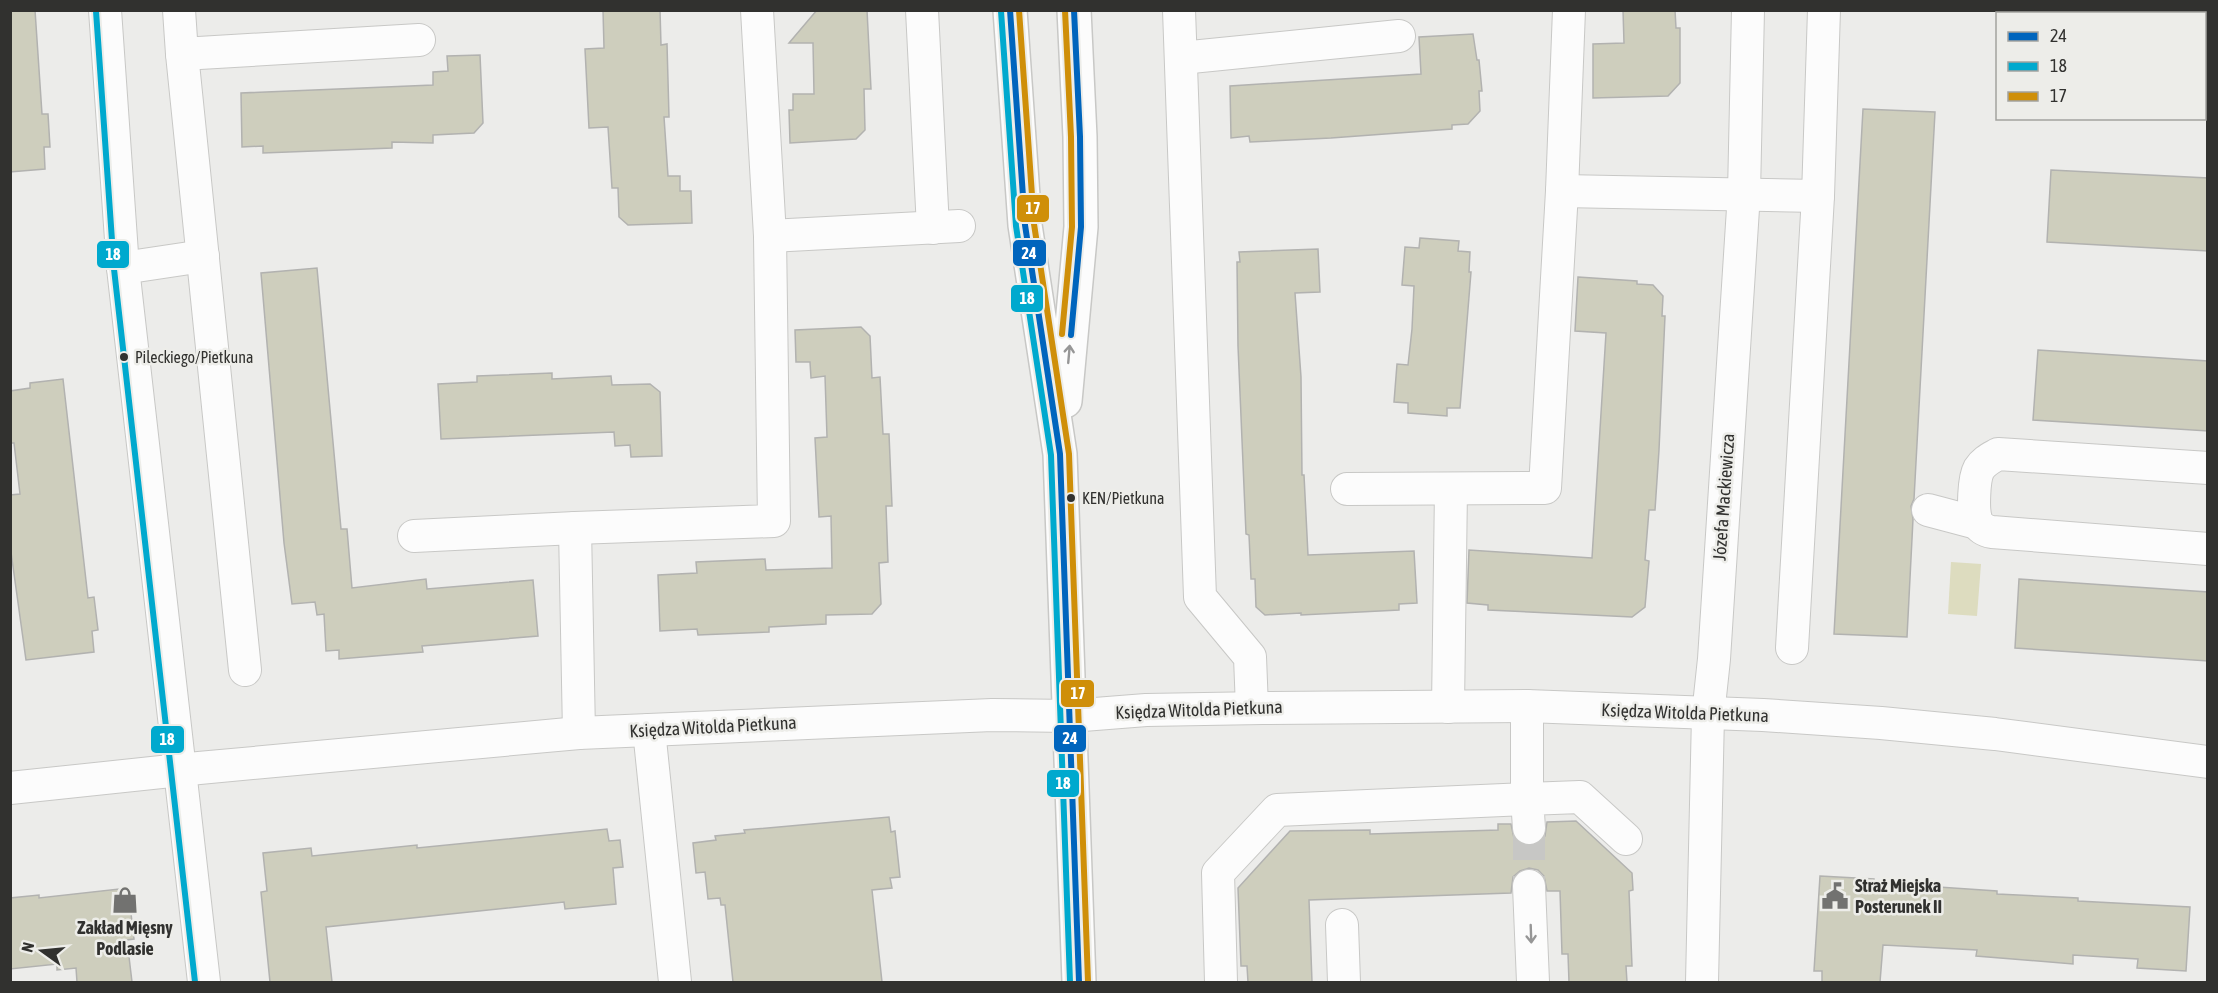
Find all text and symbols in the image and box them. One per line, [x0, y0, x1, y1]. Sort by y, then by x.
legend [1996, 12, 2206, 120]
text: 24 [2050, 25, 2067, 46]
text: 18 [2050, 55, 2067, 76]
text: 17 [2050, 85, 2067, 106]
line badge: 17 [1016, 194, 1050, 223]
text: 17 [1025, 199, 1041, 217]
line badge: 24 [1012, 239, 1047, 267]
line badge: 18 [96, 240, 130, 269]
text: 24 [1021, 244, 1037, 262]
text: 18 [105, 245, 121, 263]
line badge: 18 [1010, 284, 1044, 313]
text: 18 [1019, 289, 1035, 307]
one-way arrow [1064, 344, 1075, 364]
place label: Pileckiego/Pietkuna [135, 348, 253, 367]
marker: Pileckiego/Pietkuna [118, 351, 130, 363]
street label: Józefa Mackiewicza [1709, 433, 1738, 561]
place label: KEN/Pietkuna [1082, 489, 1165, 507]
marker: KEN/Pietkuna [1065, 492, 1077, 504]
line badge: 17 [1060, 679, 1095, 708]
text: 17 [1070, 684, 1086, 702]
street label: Księdza Witolda Pietkuna [1115, 696, 1283, 723]
street label: Księdza Witolda Pietkuna [1601, 699, 1769, 726]
street label: Księdza Witolda Pietkuna [629, 712, 797, 741]
line badge: 24 [1053, 724, 1087, 753]
line badge: 18 [150, 725, 185, 754]
text: 24 [1062, 729, 1078, 747]
text: 18 [159, 730, 175, 748]
line badge: 18 [1046, 769, 1080, 798]
text: 18 [1055, 774, 1071, 792]
place label: Straż Miejska Posterunek II [1855, 875, 1942, 917]
public building icon: Straż Miejska Posterunek II [1820, 881, 1850, 911]
shop icon: Zakład Mięsny Podlasie [110, 885, 140, 915]
place label: Zakład Mięsny Podlasie [77, 917, 173, 959]
north arrow [12, 921, 72, 981]
one-way arrow [1526, 924, 1537, 944]
text: N [18, 940, 37, 954]

